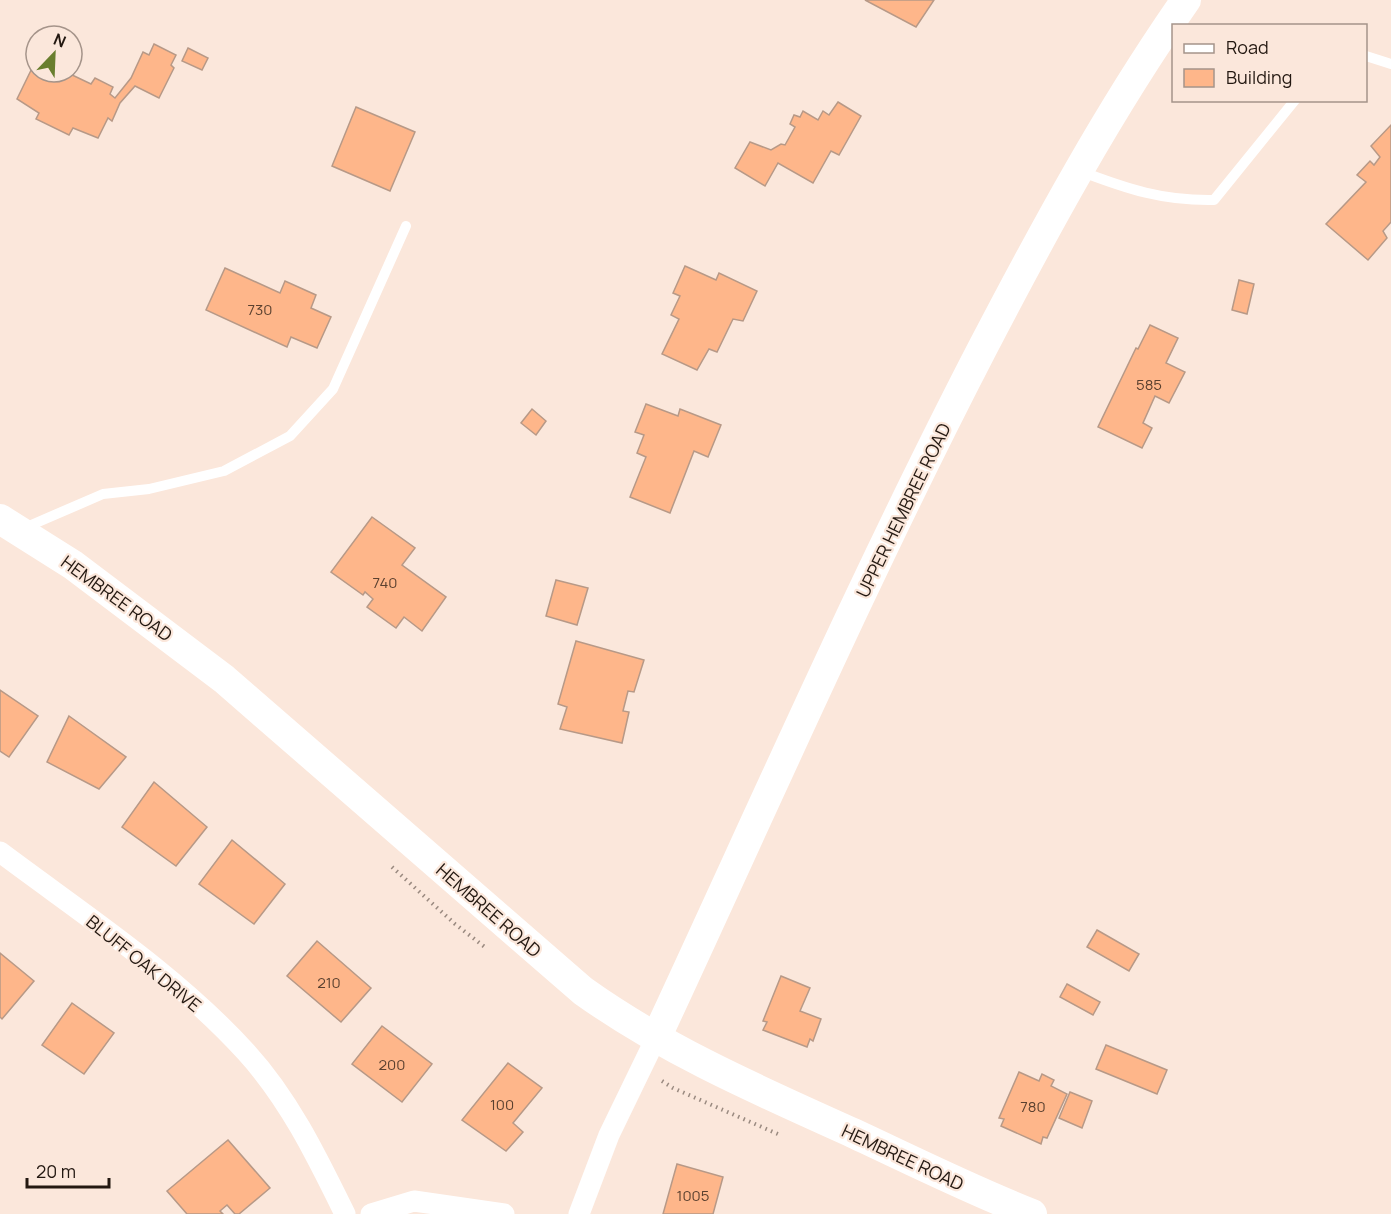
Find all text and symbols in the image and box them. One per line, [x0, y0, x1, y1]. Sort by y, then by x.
north arrow [24, 24, 84, 84]
legend [1172, 24, 1367, 102]
text: N [50, 28, 69, 53]
text: Road [1226, 35, 1269, 59]
text: Building [1226, 65, 1292, 89]
house number: 730 [248, 299, 272, 320]
house number: 585 [1136, 374, 1162, 395]
street label: UPPER HEMBREE ROAD [850, 419, 956, 601]
street label: HEMBREE ROAD [57, 550, 177, 646]
house number: 740 [373, 572, 397, 593]
street label: HEMBREE ROAD [431, 858, 547, 962]
street label: BLUFF OAK DRIVE [82, 909, 206, 1017]
house number: 210 [317, 972, 341, 993]
house number: 200 [379, 1054, 405, 1075]
house number: 100 [490, 1094, 514, 1115]
house number: 780 [1020, 1096, 1046, 1117]
street label: HEMBREE ROAD [838, 1118, 968, 1196]
scale bar [27, 1151, 110, 1189]
text: 20 m [36, 1159, 76, 1183]
house number: 1005 [677, 1185, 709, 1206]

